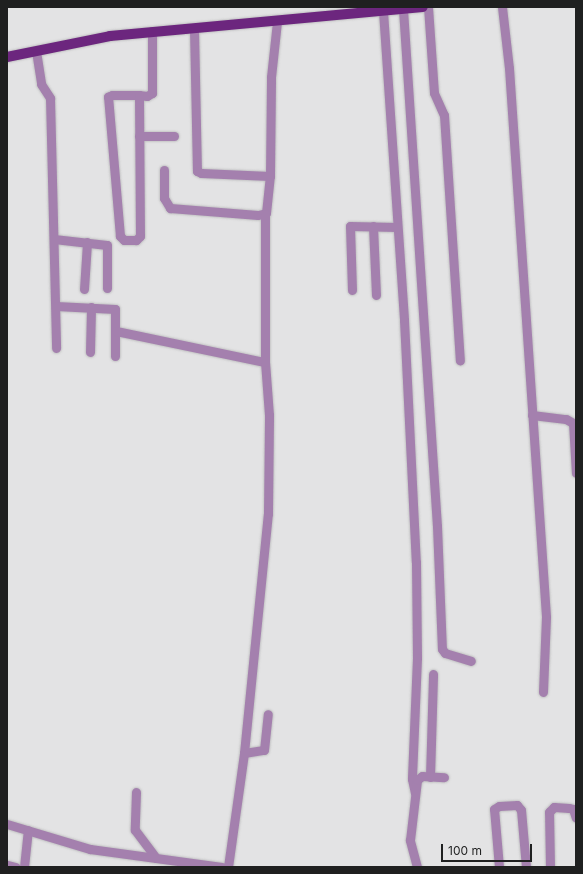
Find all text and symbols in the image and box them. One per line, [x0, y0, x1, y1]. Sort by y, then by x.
scale bar [443, 836, 534, 862]
text: 100 m [448, 843, 482, 858]

